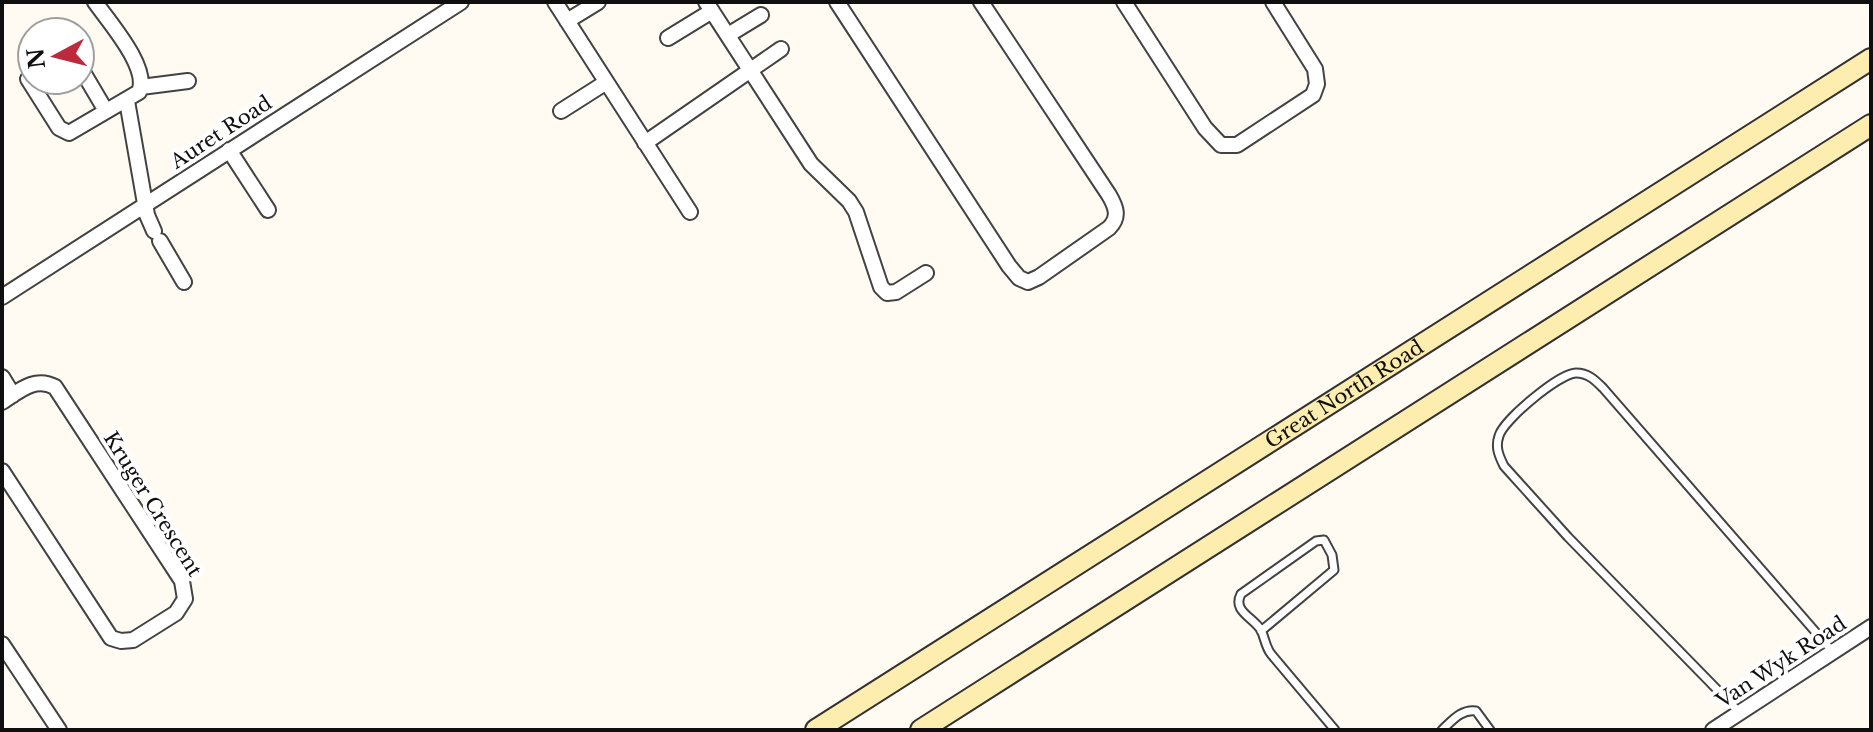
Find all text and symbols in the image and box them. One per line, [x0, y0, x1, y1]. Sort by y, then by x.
north arrow [16, 16, 96, 96]
text: N [22, 46, 51, 70]
street label: Auret Road [165, 90, 276, 174]
street label: Great North Road [1261, 335, 1428, 453]
street label: Kruger Crescent [99, 427, 207, 581]
street label: Van Wyk Road [1711, 611, 1850, 713]

